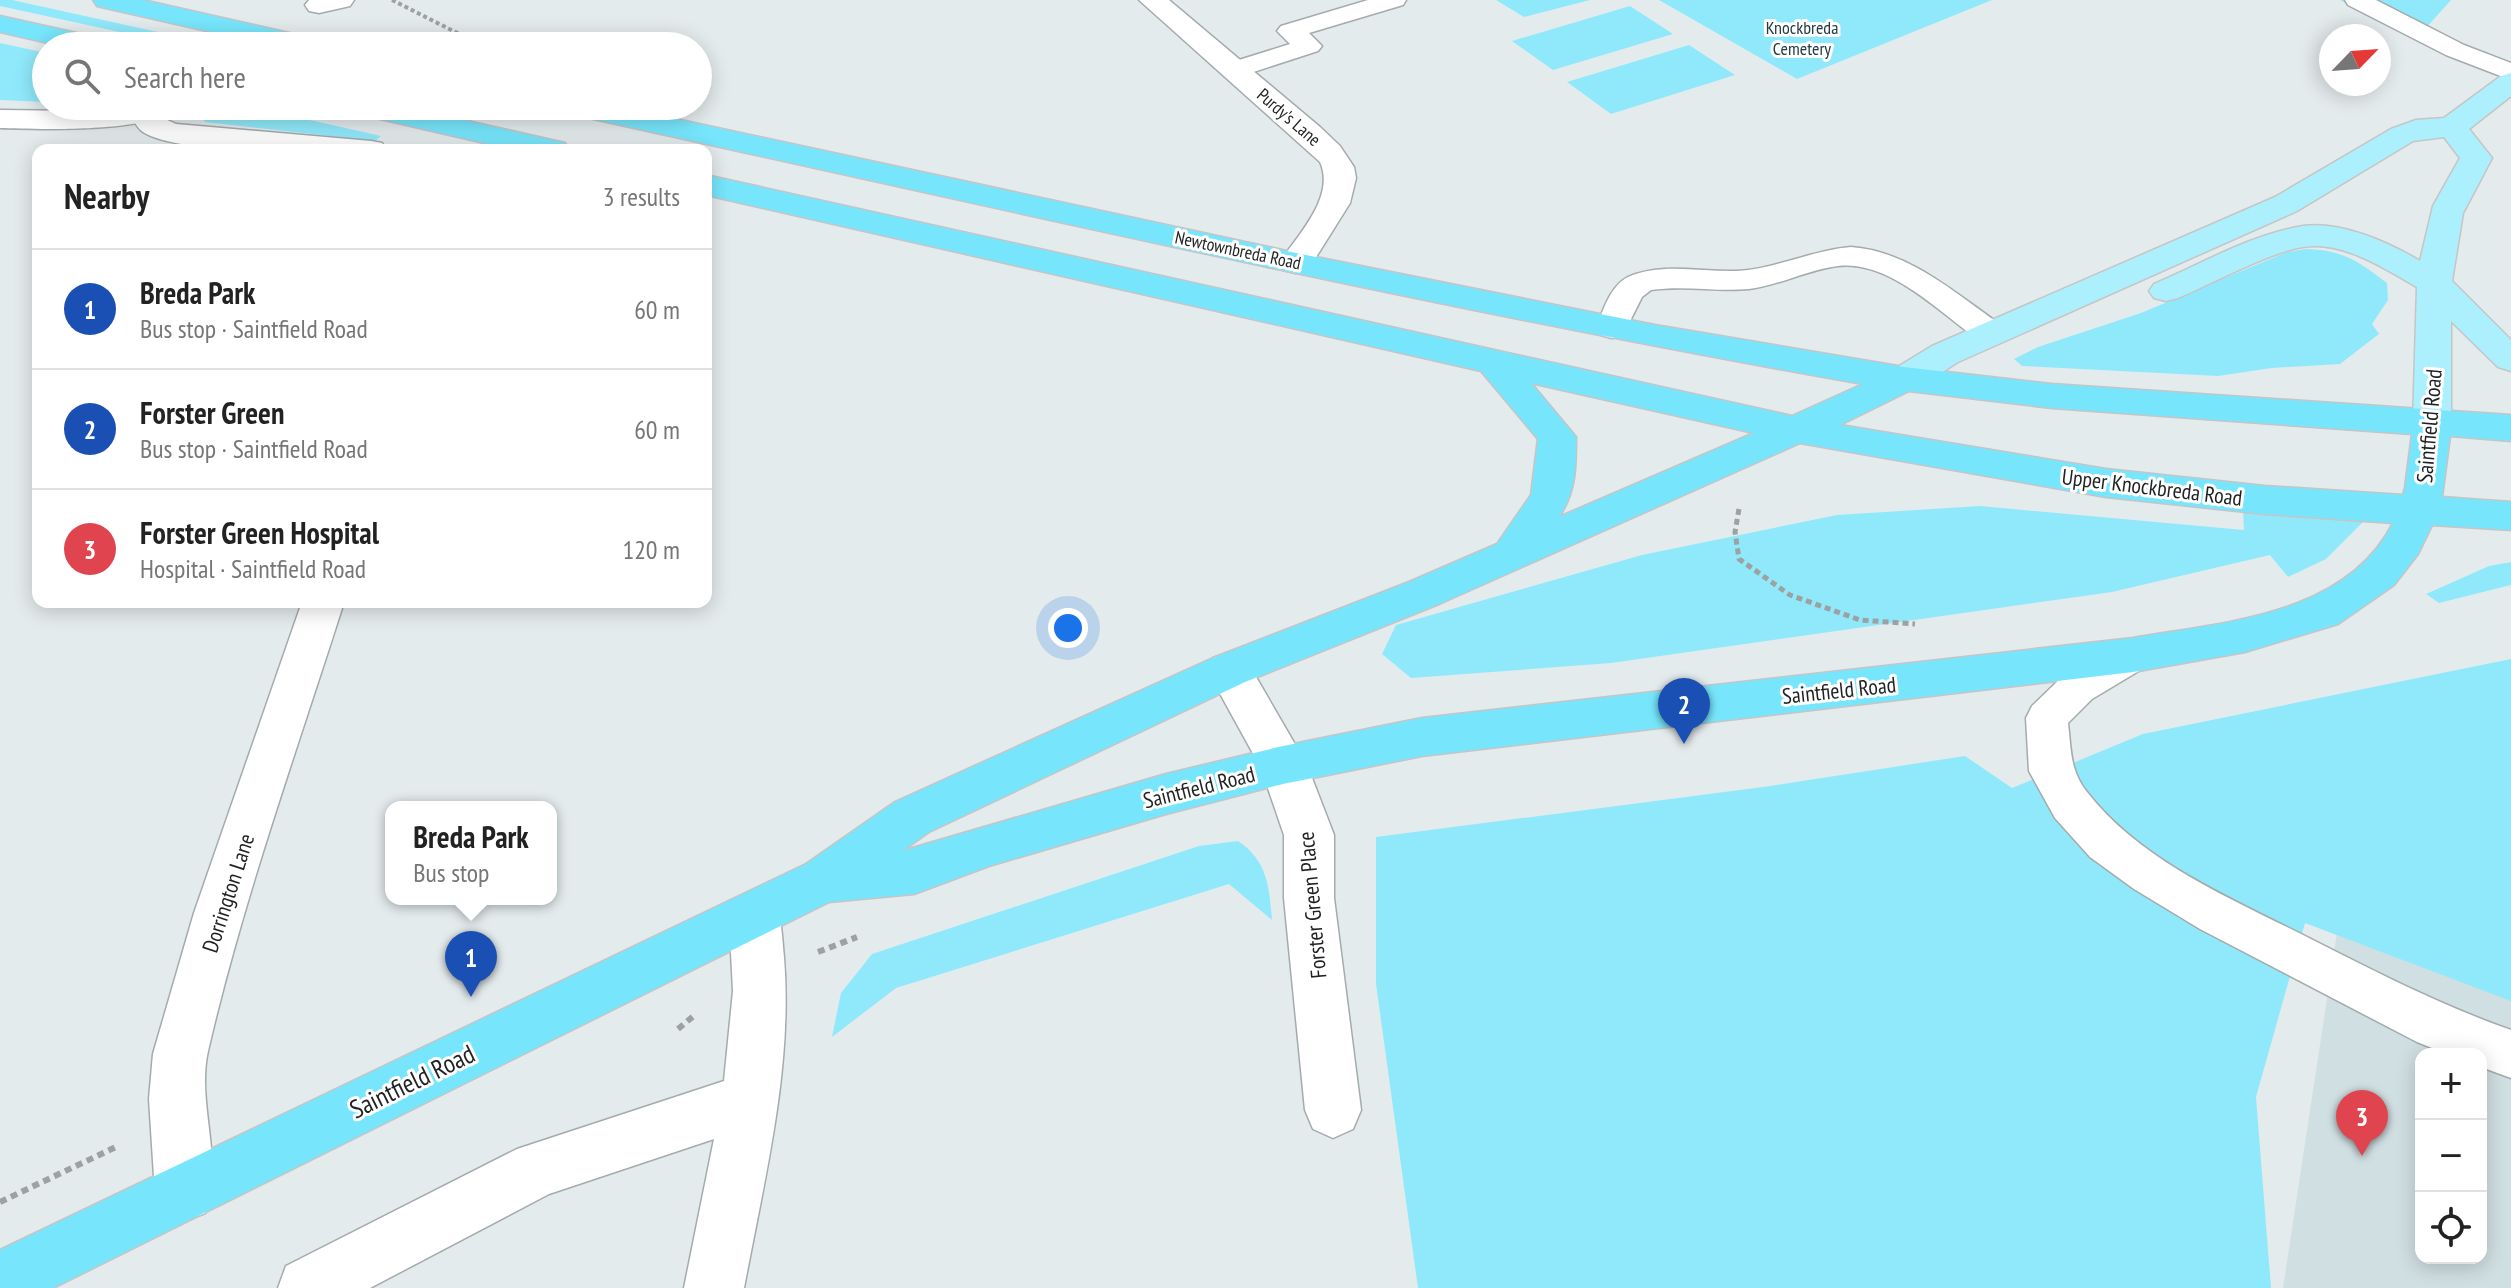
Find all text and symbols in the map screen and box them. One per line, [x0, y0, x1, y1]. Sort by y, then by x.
park label: Knockbreda Cemetery [1766, 16, 1838, 60]
north arrow [2319, 24, 2391, 96]
search box [32, 32, 712, 120]
icon: search [60, 54, 104, 98]
text: Search here [124, 57, 246, 96]
street label: Purdy's Lane [1252, 83, 1326, 151]
text: Nearby [64, 174, 149, 218]
text: 3 results [603, 180, 680, 213]
street label: Newtownbreda Road [1173, 225, 1303, 275]
text: Breda Park [140, 273, 255, 312]
text: 1 [84, 293, 96, 326]
text: 60 m [634, 293, 680, 326]
text: Bus stop · Saintfield Road [140, 312, 368, 345]
street label: Saintfield Road [2410, 368, 2448, 484]
text: Forster Green [140, 393, 284, 432]
text: 2 [84, 413, 96, 446]
text: 60 m [634, 413, 680, 446]
text: Bus stop · Saintfield Road [140, 432, 368, 465]
street label: Upper Knockbreda Road [2060, 462, 2244, 512]
text: Forster Green Hospital [140, 513, 379, 552]
text: 3 [84, 533, 96, 566]
text: 120 m [622, 533, 680, 566]
text: Hospital · Saintfield Road [140, 552, 366, 585]
your location [1048, 608, 1088, 648]
street label: Saintfield Road [1781, 670, 1897, 710]
pin: 2 [1658, 678, 1710, 744]
street label: Saintfield Road [1140, 760, 1258, 814]
popup [385, 801, 557, 905]
text: Breda Park [413, 817, 529, 856]
street label: Dorrington Lane [196, 830, 260, 956]
street label: Forster Green Place [1292, 830, 1332, 980]
text: Bus stop [413, 856, 489, 889]
pin: 1 [445, 931, 497, 997]
street label: Saintfield Road [344, 1037, 480, 1125]
map controls [2415, 1048, 2487, 1264]
button: + [2415, 1048, 2487, 1120]
pin: 3 [2336, 1090, 2388, 1156]
button: − [2415, 1120, 2487, 1192]
button: locate [2415, 1192, 2487, 1264]

